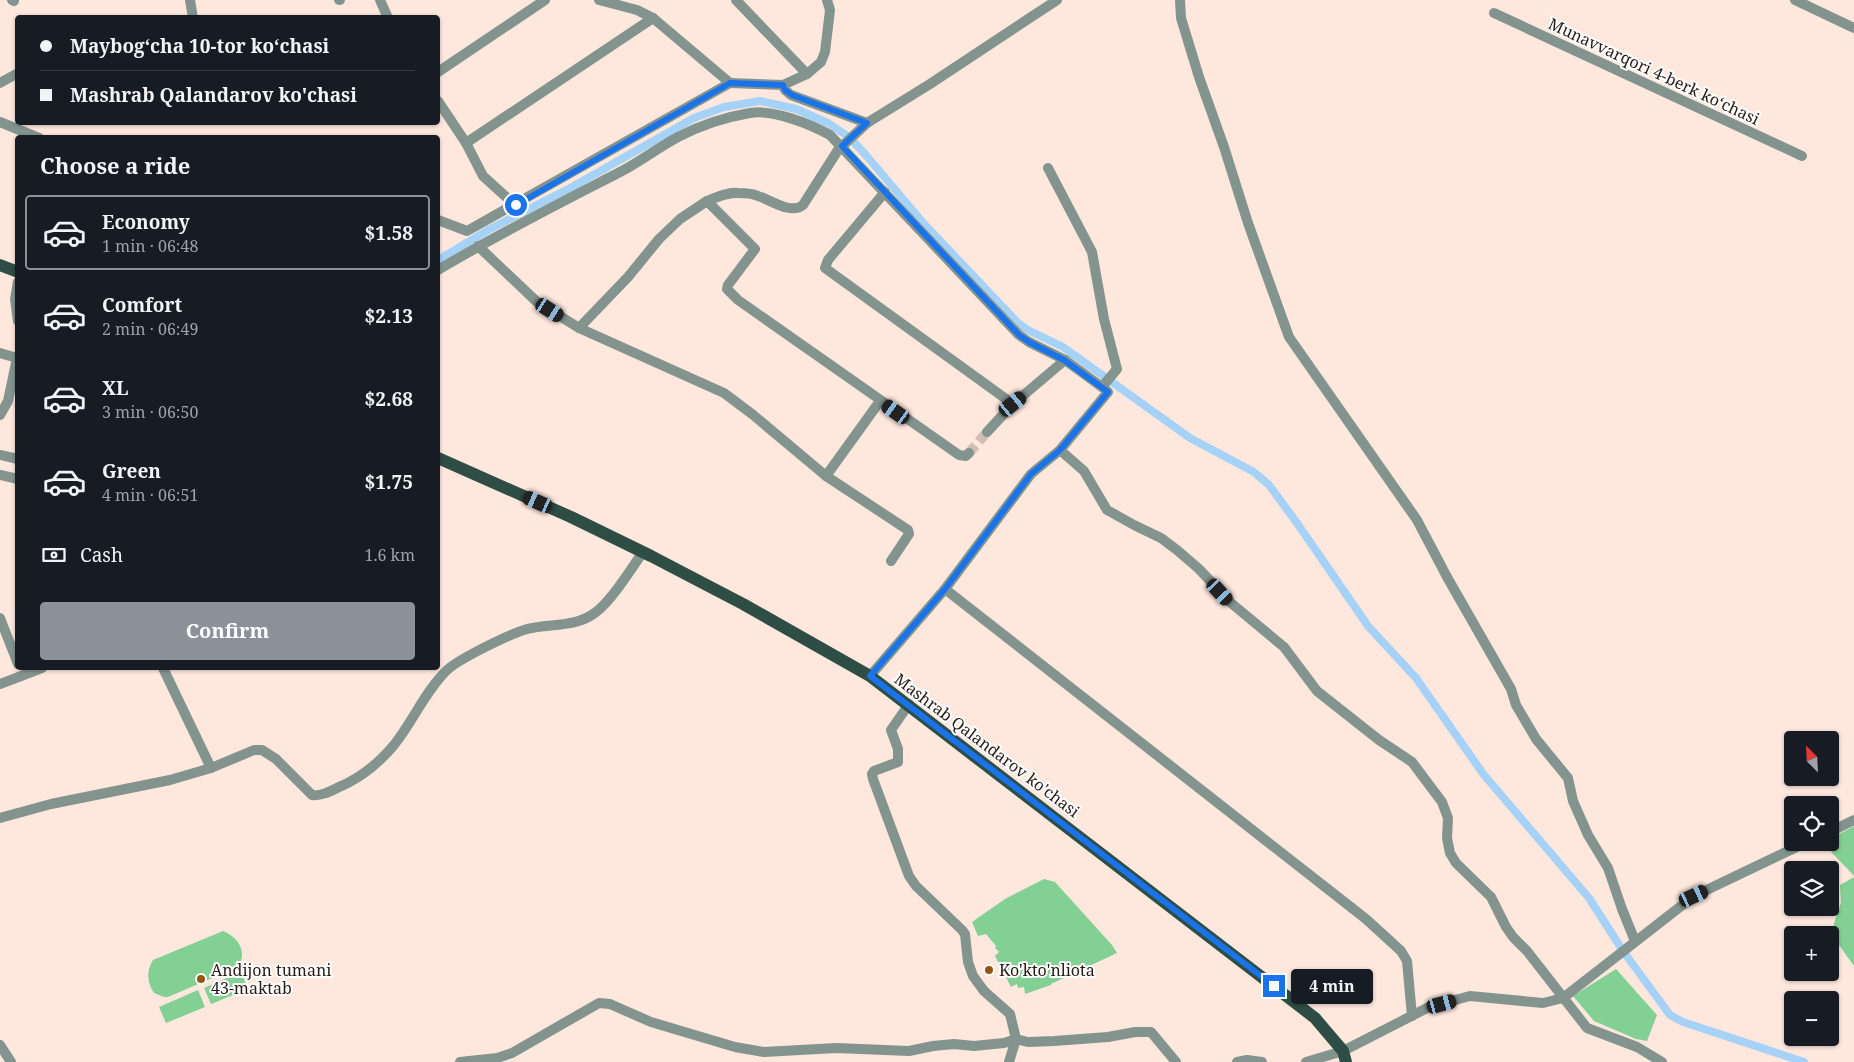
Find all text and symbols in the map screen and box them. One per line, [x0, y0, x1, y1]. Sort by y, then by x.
street label: Munavvarqori 4-berk koʻchasi [1545, 12, 1763, 130]
text: Maybogʻcha 10-tor koʻchasi [70, 33, 329, 59]
text: Mashrab Qalandarov ko'chasi [70, 82, 357, 108]
text: Choose a ride [40, 150, 190, 180]
route start [505, 194, 527, 216]
text: Economy [102, 209, 190, 235]
icon: car [42, 210, 87, 255]
text: $1.58 [364, 220, 413, 246]
text: 1 min · 06:48 [102, 235, 198, 257]
text: Comfort [102, 292, 182, 318]
icon: car [42, 293, 87, 338]
car [533, 296, 566, 324]
text: $2.13 [364, 303, 413, 329]
text: 2 min · 06:49 [102, 318, 198, 340]
text: XL [102, 375, 128, 401]
icon: car [42, 376, 87, 421]
text: $2.68 [364, 386, 413, 412]
car [996, 389, 1029, 419]
car [879, 397, 912, 427]
text: 3 min · 06:50 [102, 401, 198, 423]
text: Green [102, 458, 161, 484]
icon: car [42, 459, 87, 504]
text: $1.75 [364, 469, 413, 495]
text: 4 min · 06:51 [102, 484, 198, 506]
car [521, 489, 554, 515]
icon: cash [40, 541, 68, 569]
text: Cash [80, 542, 123, 568]
text: 1.6 km [364, 544, 415, 566]
car [1204, 576, 1235, 608]
button: Confirm [40, 602, 415, 660]
street label: Mashrab Qalandarov ko'chasi [890, 668, 1084, 822]
north arrow [1784, 731, 1839, 786]
map controls [1784, 731, 1839, 1046]
button: locate [1784, 796, 1839, 851]
button: layers [1784, 861, 1839, 916]
car [1677, 883, 1710, 909]
button: + [1784, 926, 1839, 981]
place label: Andijon tumani 43-maktab [211, 959, 331, 999]
place label: Ko'kto'nliota [999, 959, 1095, 981]
marker: Ko'kto'nliota [983, 964, 995, 976]
callout: 4 min [1292, 968, 1374, 1004]
marker: Andijon tumani 43-maktab [195, 973, 207, 985]
route end [1263, 975, 1285, 997]
text: 4 min [1309, 975, 1355, 997]
button: − [1784, 991, 1839, 1046]
car [1425, 993, 1458, 1015]

